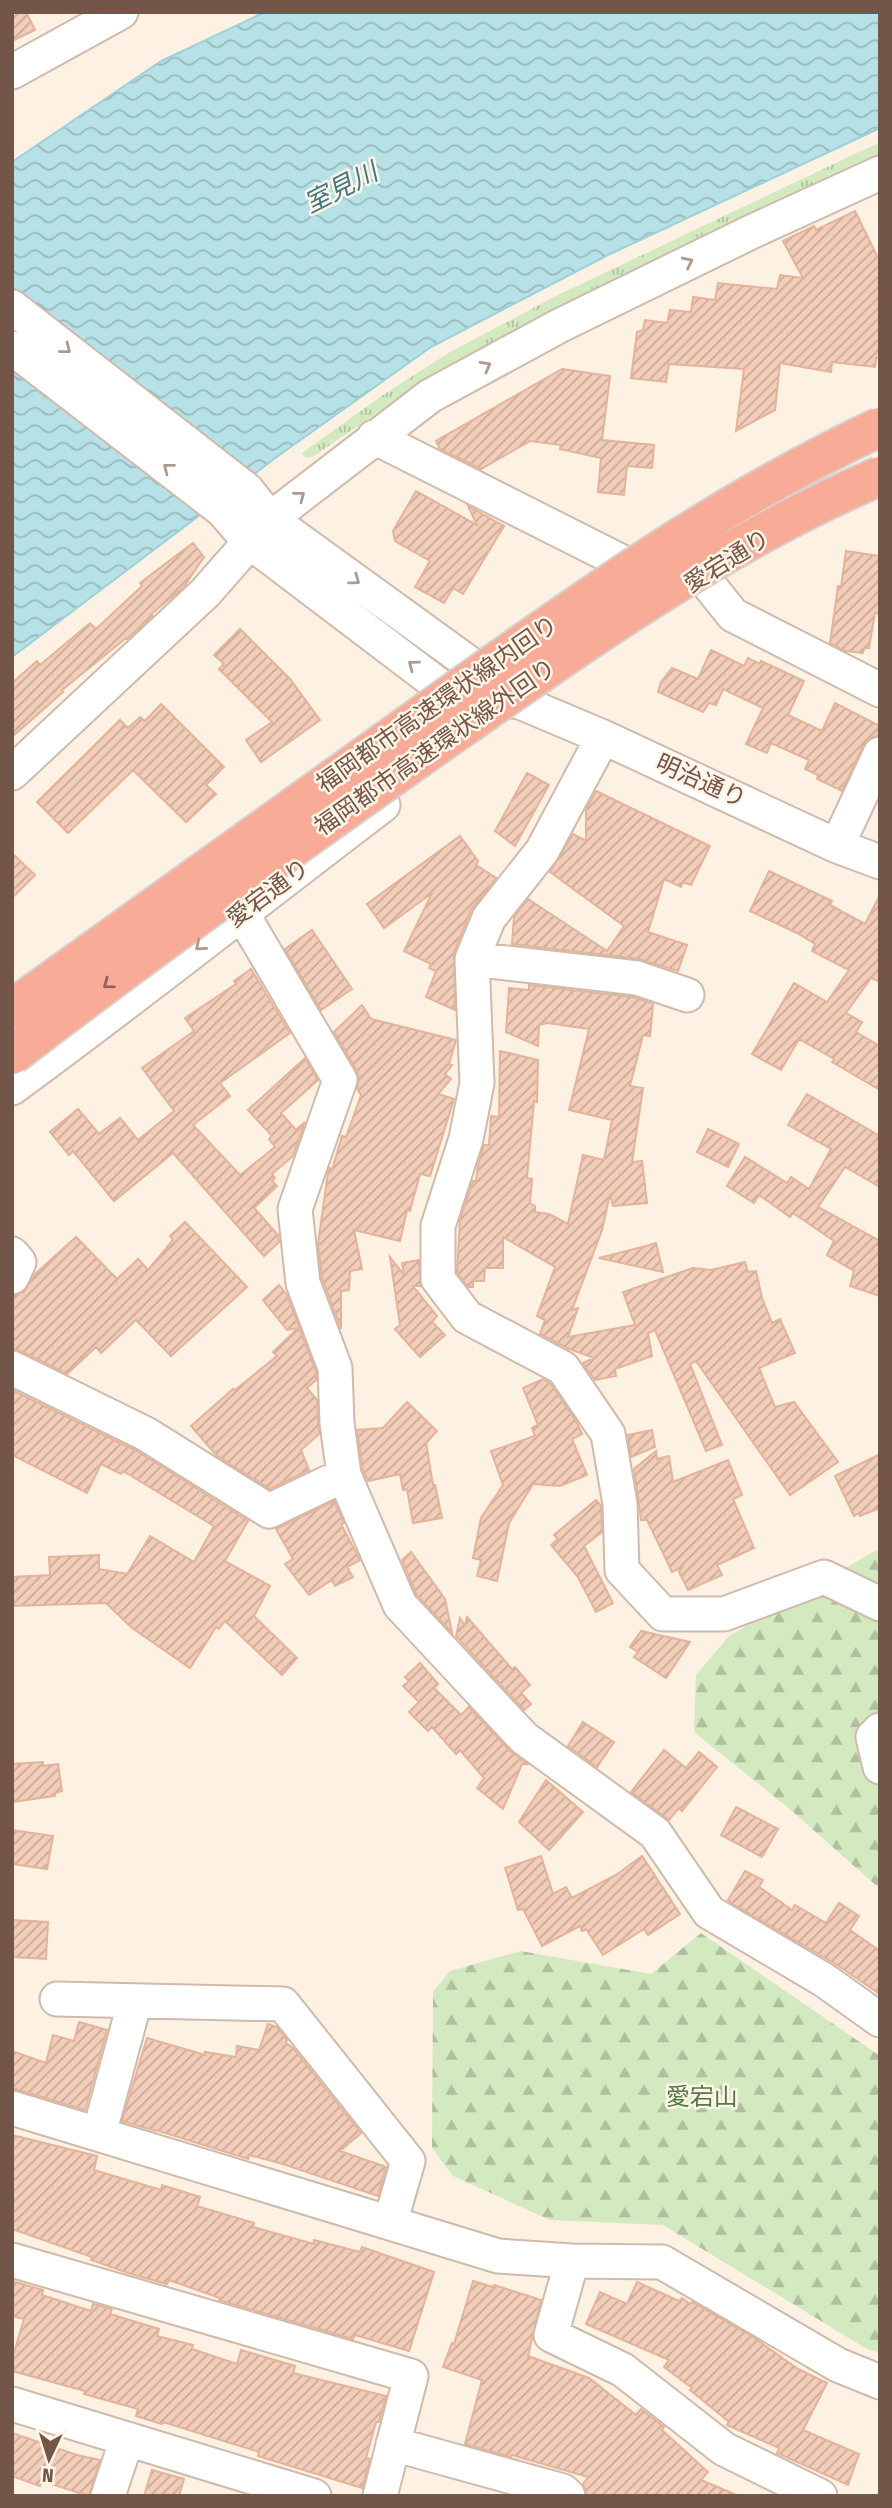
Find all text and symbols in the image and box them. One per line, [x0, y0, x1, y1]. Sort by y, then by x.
water label: 室見川 [299, 155, 385, 220]
one-way arrow [681, 257, 693, 271]
one-way arrow [59, 341, 71, 354]
one-way arrow [479, 361, 491, 374]
one-way arrow [163, 463, 175, 476]
one-way arrow [292, 491, 304, 504]
street label: 愛宕通り [679, 524, 775, 598]
one-way arrow [347, 572, 360, 584]
street label: 福岡都市高速環状線内回り [311, 610, 563, 798]
street label: 福岡都市高速環状線外回り [309, 653, 561, 841]
one-way arrow [408, 661, 421, 674]
street label: 明治通り [651, 749, 751, 813]
street label: 愛宕通り [221, 853, 315, 933]
one-way arrow [196, 937, 208, 950]
one-way arrow [103, 976, 116, 988]
park label: 愛宕山 [666, 2083, 738, 2111]
north arrow [14, 2424, 84, 2494]
text: N [41, 2464, 54, 2487]

